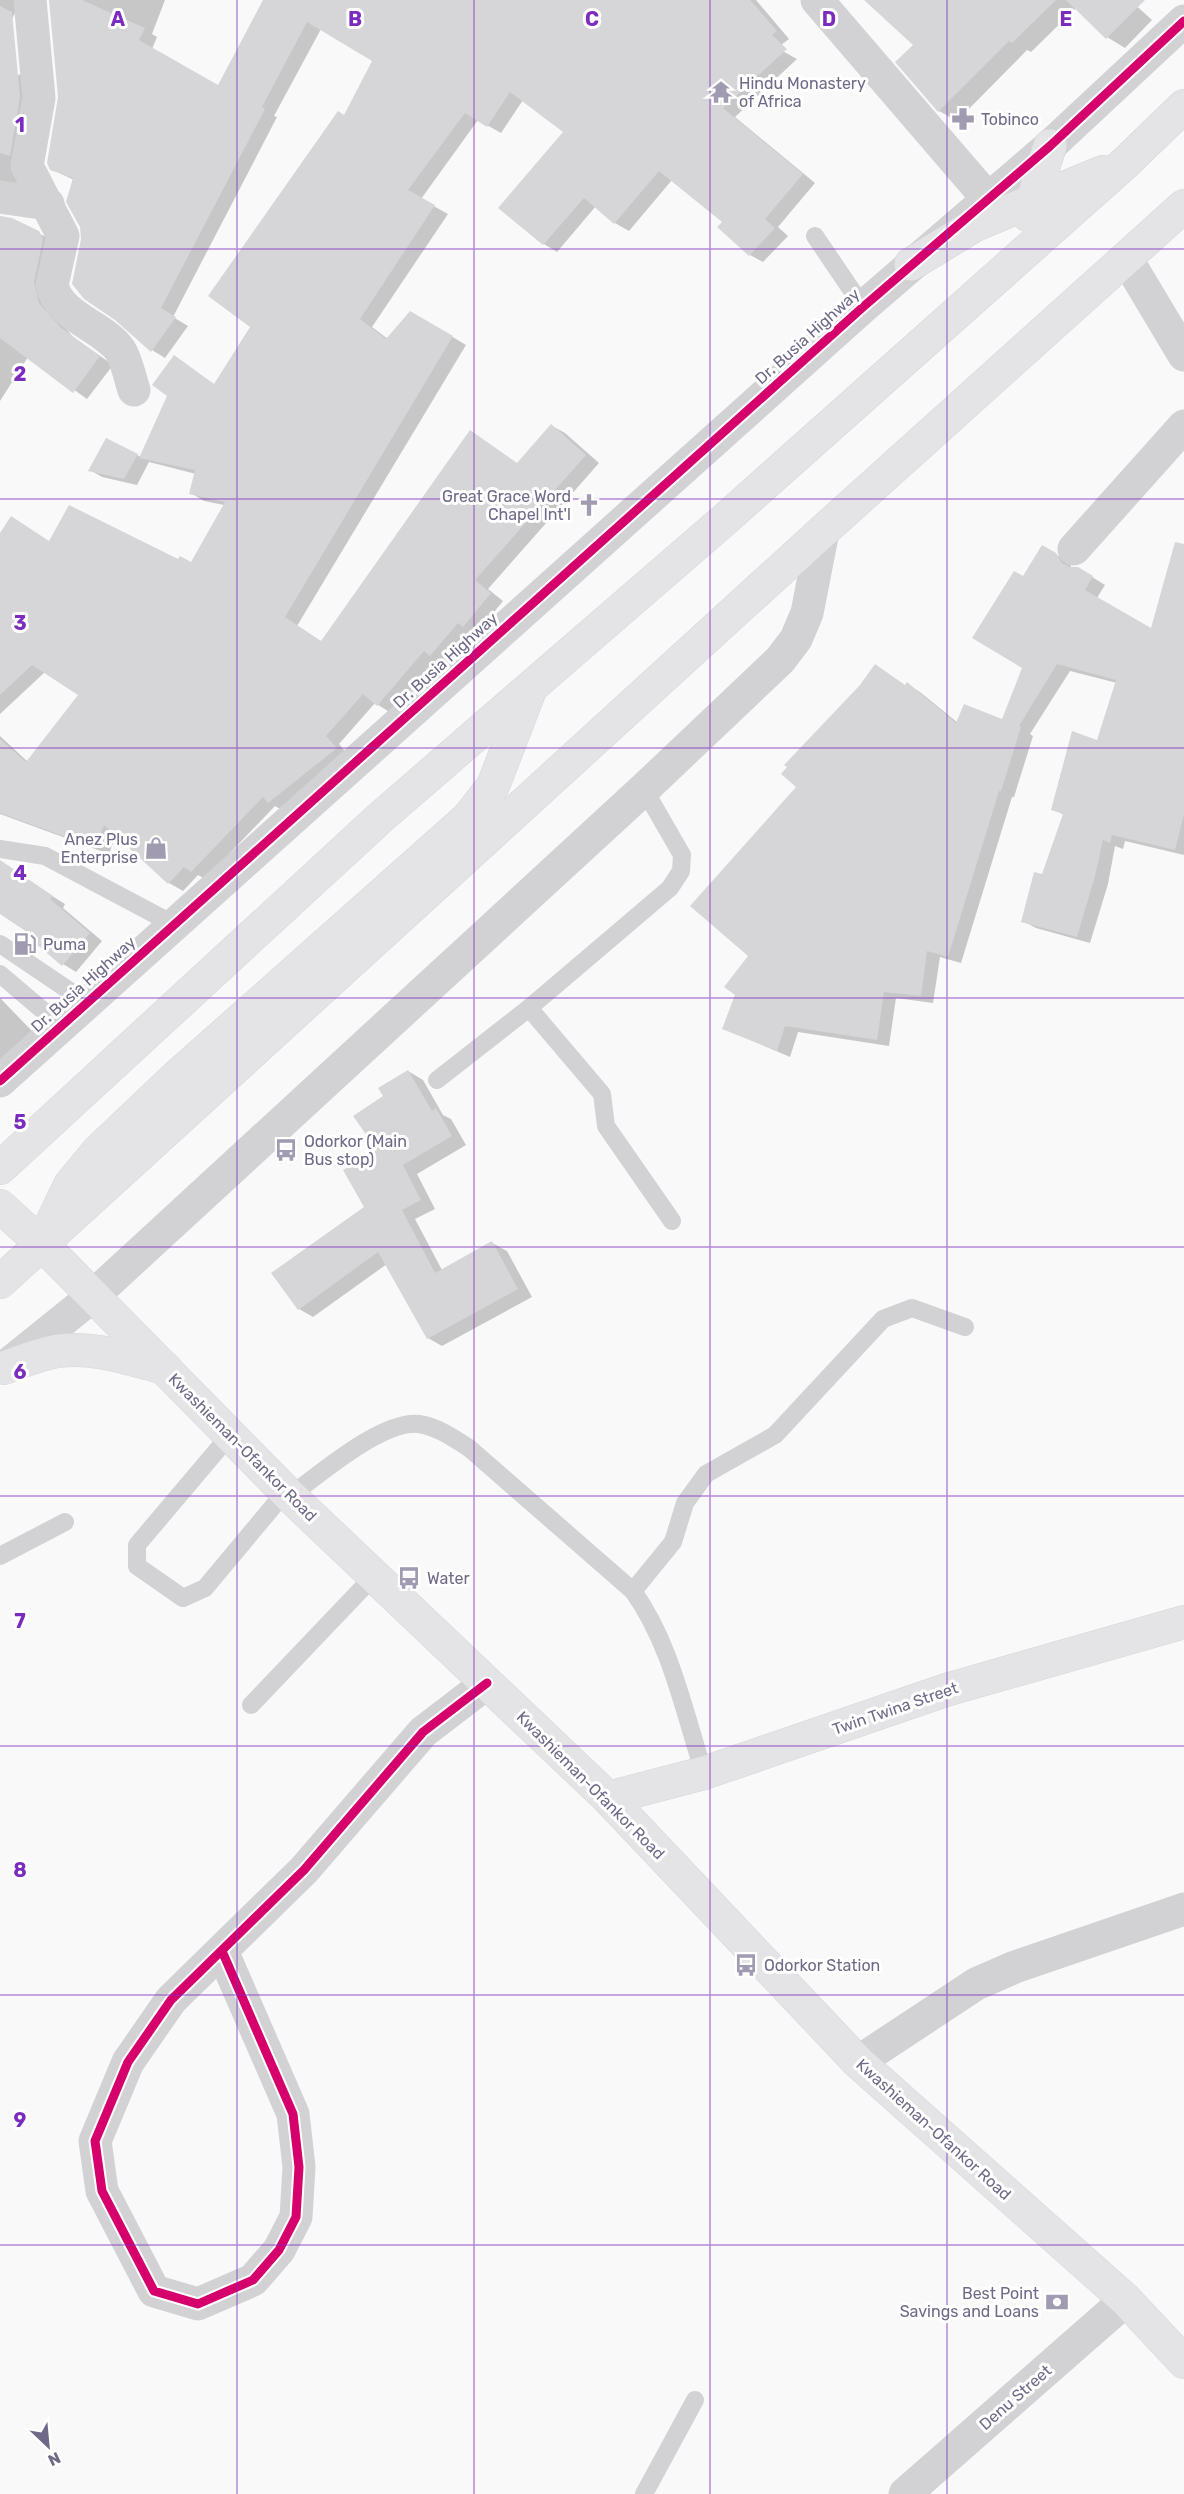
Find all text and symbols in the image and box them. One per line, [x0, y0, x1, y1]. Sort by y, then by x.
text: A [111, 7, 126, 31]
text: B [348, 7, 362, 31]
text: C [585, 7, 599, 31]
text: D [822, 7, 836, 31]
text: E [1060, 7, 1072, 31]
place label: Hindu Monastery of Africa [739, 74, 866, 111]
temple icon: Hindu Monastery of Africa [708, 79, 734, 105]
pharmacy icon: Tobinco [950, 106, 976, 132]
place label: Tobinco [981, 110, 1039, 129]
text: 1 [15, 113, 25, 137]
street label: Dr. Busia Highway [751, 284, 864, 388]
text: 2 [14, 362, 27, 386]
place label: Great Grace Word Chapel Int'l [442, 487, 571, 524]
church icon: Great Grace Word Chapel Int'l [576, 492, 602, 518]
street label: Dr. Busia Highway [389, 608, 502, 712]
text: 3 [13, 611, 27, 635]
place label: Anez Plus Enterprise [61, 830, 138, 867]
shop icon: Anez Plus Enterprise [143, 835, 169, 861]
text: 4 [13, 861, 27, 885]
fuel station icon: Puma [12, 931, 38, 957]
street label: Dr. Busia Highway [27, 932, 140, 1036]
place label: Puma [43, 935, 86, 954]
text: 5 [14, 1110, 27, 1134]
place label: Odorkor (Main Bus stop) [304, 1132, 407, 1169]
bus stop icon: Odorkor (Main Bus stop) [273, 1137, 299, 1163]
text: 6 [13, 1360, 27, 1384]
street label: Kwashieman-Ofankor Road [165, 1369, 321, 1525]
bus stop icon: Water [396, 1565, 422, 1591]
place label: Water [427, 1569, 470, 1588]
text: 7 [14, 1609, 26, 1633]
street label: Twin Twina Street [830, 1678, 960, 1739]
street label: Kwashieman-Ofankor Road [513, 1707, 669, 1863]
text: 8 [13, 1858, 27, 1882]
bus stop icon: Odorkor Station [733, 1952, 759, 1978]
place label: Odorkor Station [764, 1956, 880, 1975]
street label: Kwashieman-Ofankor Road [852, 2055, 1015, 2204]
text: 9 [14, 2108, 27, 2132]
place label: Best Point Savings and Loans [900, 2284, 1039, 2321]
bank icon: Best Point Savings and Loans [1044, 2289, 1070, 2315]
street label: Denu Street [975, 2361, 1055, 2434]
north arrow [18, 2416, 78, 2476]
text: N [45, 2448, 64, 2470]

